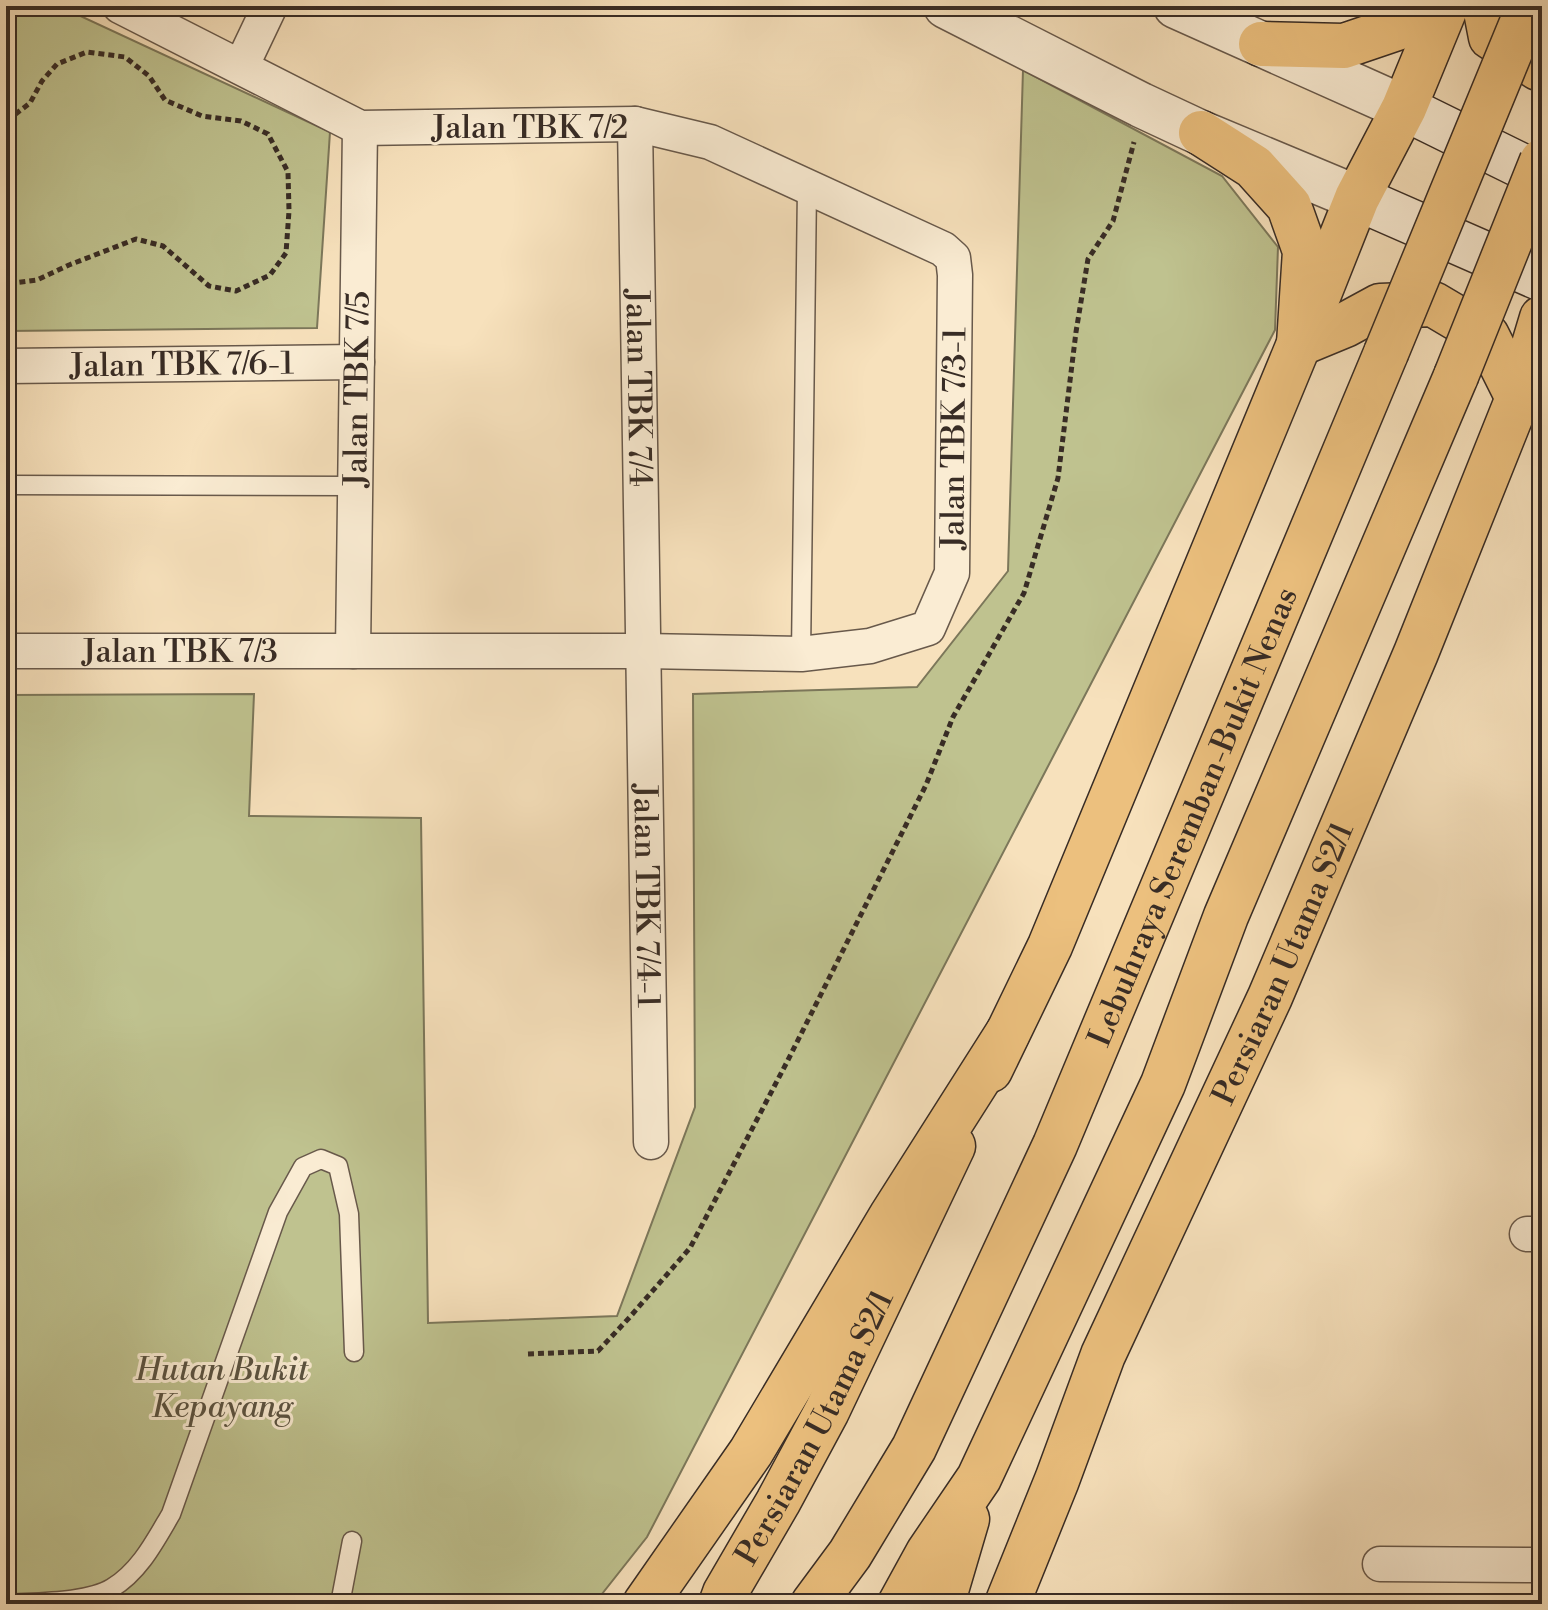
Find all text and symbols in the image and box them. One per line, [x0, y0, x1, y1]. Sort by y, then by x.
street label: Jalan TBK 7/2 [431, 108, 628, 148]
street label: Jalan TBK 7/4 [617, 288, 660, 487]
street label: Jalan TBK 7/5 [336, 291, 379, 488]
street label: Jalan TBK 7/3-1 [933, 327, 975, 551]
street label: Jalan TBK 7/6-1 [69, 344, 295, 386]
street label: Lebuhraya Seremban-Bukit Nenas [1079, 582, 1307, 1053]
street label: Jalan TBK 7/3 [81, 632, 278, 672]
street label: Jalan TBK 7/4-1 [624, 783, 668, 1008]
street label: Persiaran Utama S2/1 [1204, 816, 1363, 1111]
street label: Persiaran Utama S2/1 [727, 1283, 903, 1573]
park label: Hutan Bukit Kepayang [134, 1350, 309, 1427]

